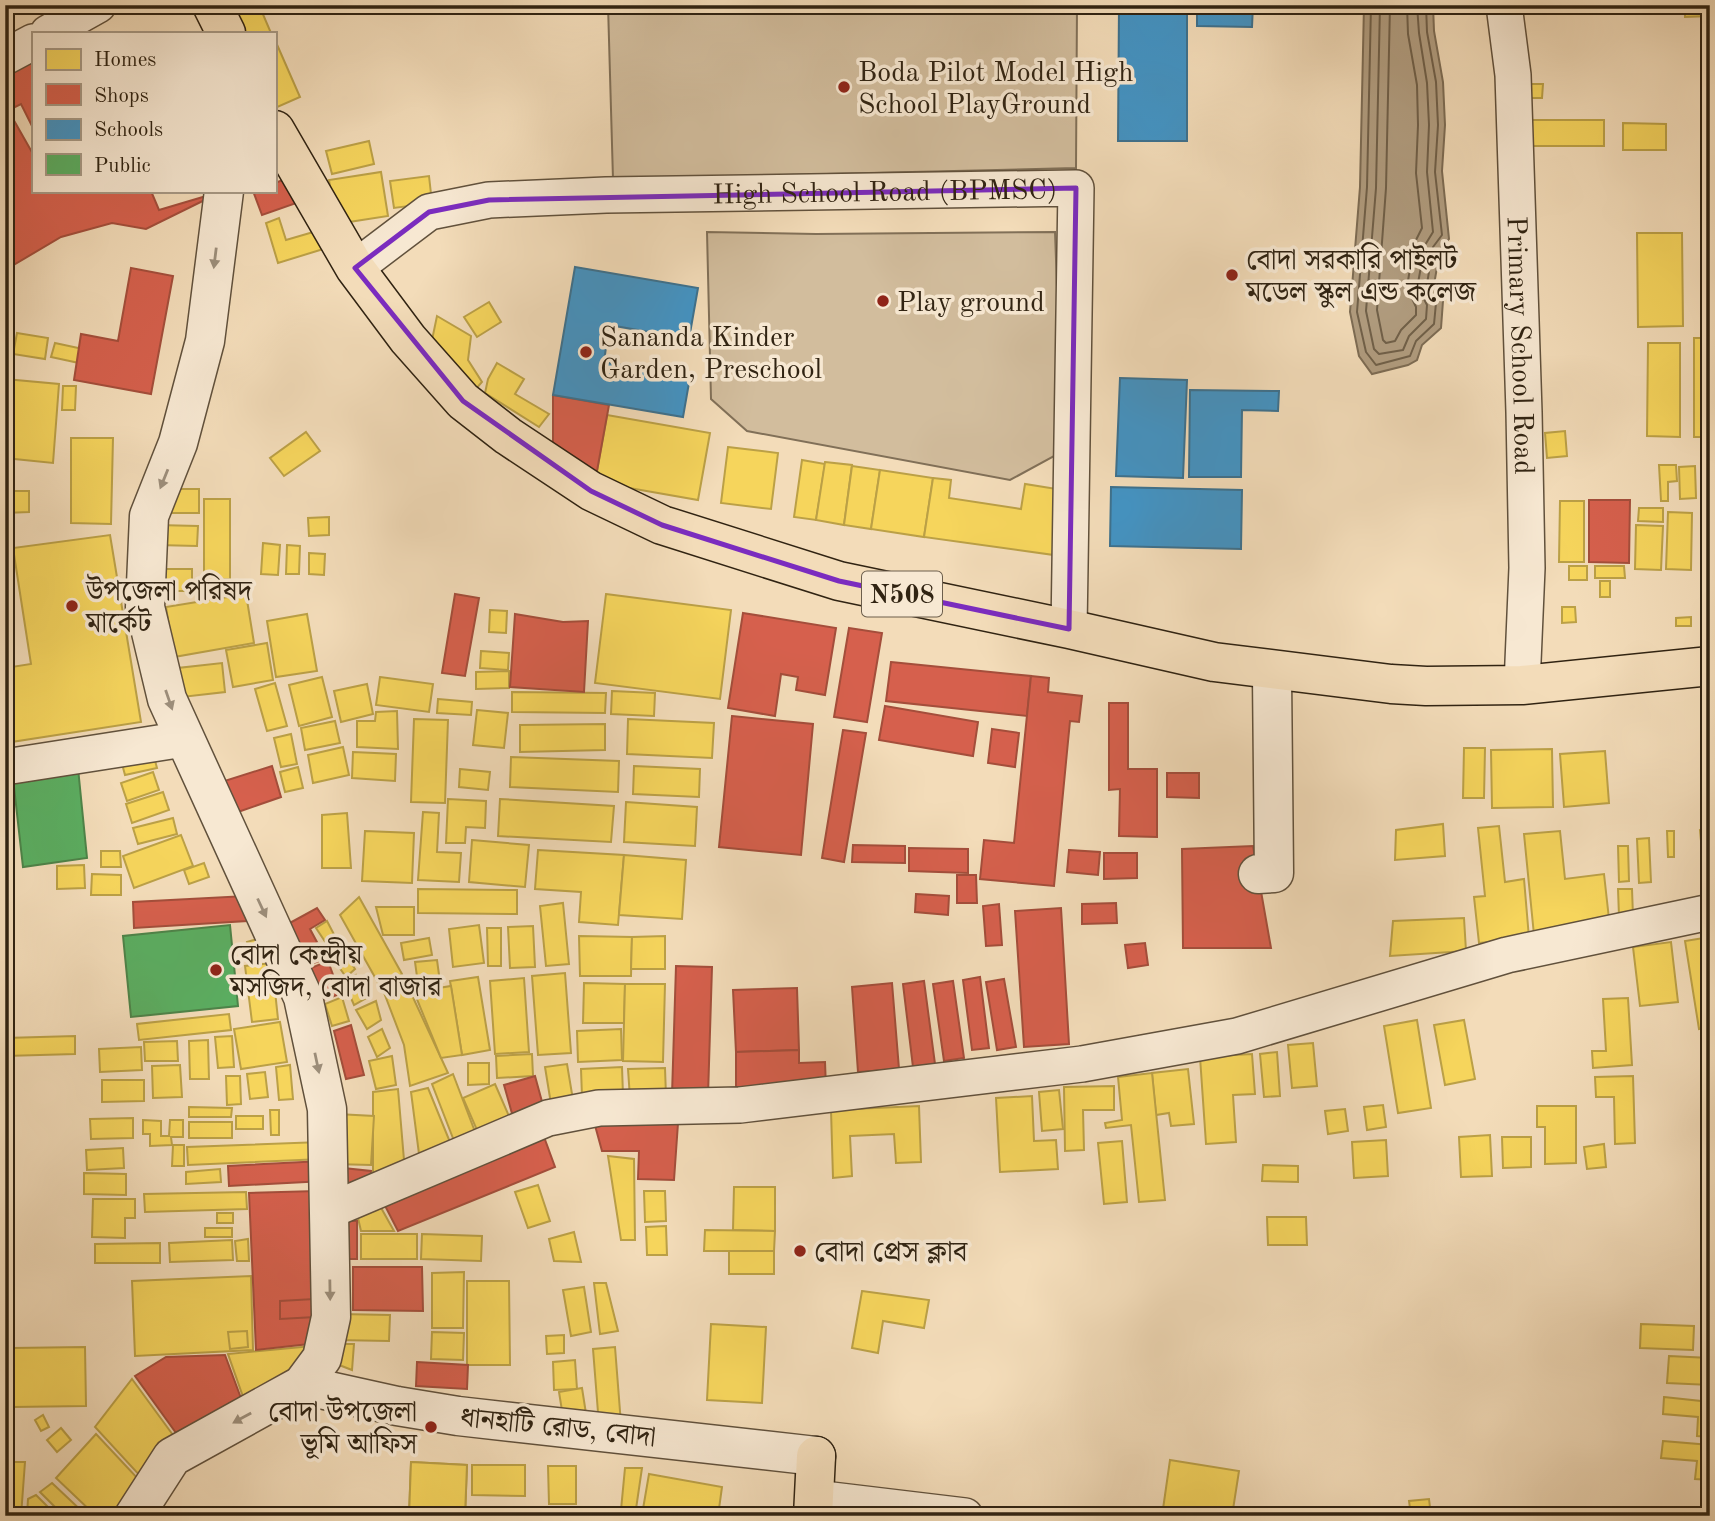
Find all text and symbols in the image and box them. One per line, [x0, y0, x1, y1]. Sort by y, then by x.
legend [32, 32, 276, 192]
text: Homes [94, 50, 156, 71]
place label: Boda Pilot Model High School PlayGround [858, 60, 1133, 120]
marker: Boda Pilot Model High School PlayGround [836, 79, 852, 95]
text: Shops [94, 86, 149, 107]
text: Schools [94, 120, 163, 141]
text: Public [94, 156, 151, 177]
street label: High School Road (BPMSC) [712, 177, 1058, 210]
street label: Primary School Road [1501, 216, 1536, 475]
place label: বোদা সরকারি পাইলট মডেল স্কুল এন্ড কলেজ [1245, 242, 1477, 309]
one-way arrow [210, 248, 221, 270]
marker: বোদা সরকারি পাইলট মডেল স্কুল এন্ড কলেজ [1224, 267, 1240, 283]
place label: Play ground [897, 290, 1045, 318]
marker: Play ground [875, 293, 891, 309]
place label: Sananda Kinder Garden, Preschool [600, 325, 822, 385]
marker: Sananda Kinder Garden, Preschool [578, 344, 594, 360]
one-way arrow [158, 469, 169, 490]
road number: N508 [862, 572, 942, 616]
place label: উপজেলা পরিষদ মার্কেট [85, 573, 253, 639]
marker: উপজেলা পরিষদ মার্কেট [64, 598, 80, 614]
one-way arrow [164, 690, 175, 711]
one-way arrow [256, 898, 268, 918]
place label: বোদা কেন্দ্রীয় মসজিদ, বোদা বাজার [229, 937, 443, 1003]
marker: বোদা কেন্দ্রীয় মসজিদ, বোদা বাজার [208, 962, 224, 978]
one-way arrow [312, 1052, 323, 1074]
place label: বোদা প্রেস ক্লাব [814, 1240, 969, 1268]
marker: বোদা প্রেস ক্লাব [792, 1243, 808, 1259]
one-way arrow [325, 1279, 336, 1301]
place label: বোদা উপজেলা ভূমি আফিস [268, 1394, 418, 1460]
street label: ধানহাটি রোড, বোদা [459, 1399, 657, 1453]
one-way arrow [233, 1412, 252, 1424]
marker: বোদা উপজেলা ভূমি আফিস [423, 1419, 439, 1435]

